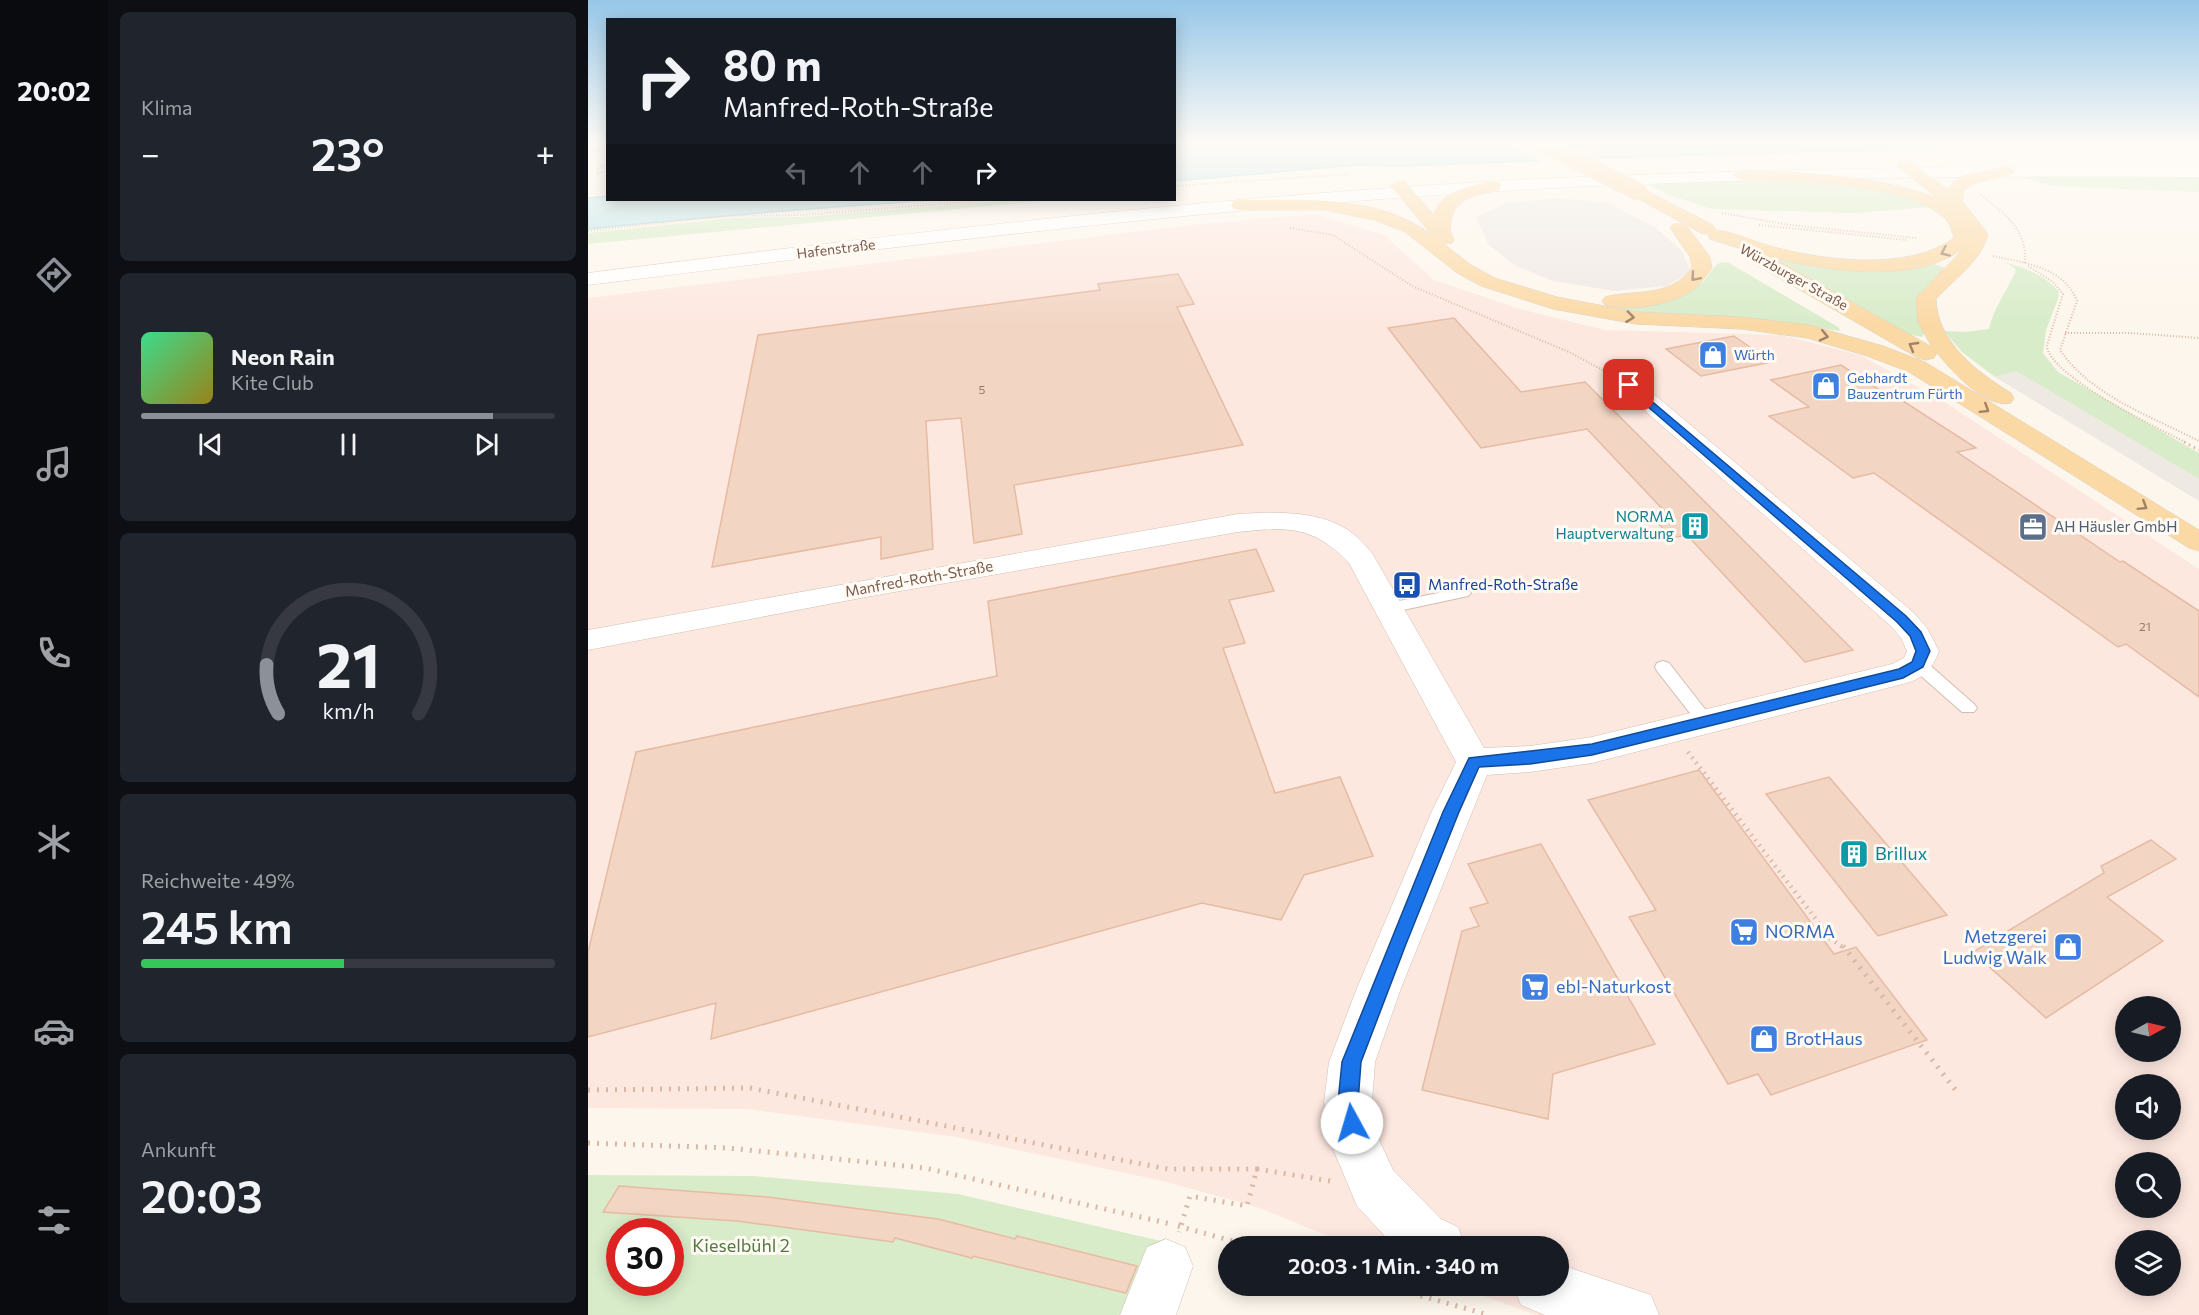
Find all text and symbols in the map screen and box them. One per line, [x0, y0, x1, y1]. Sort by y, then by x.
text: 80 m [723, 38, 822, 90]
icon: right [624, 42, 702, 120]
text: 20:02 [17, 74, 91, 107]
text: Manfred-Roth-Straße [723, 90, 993, 123]
text: Klima [141, 95, 193, 119]
text: 23° [311, 125, 384, 180]
text: − [141, 132, 160, 173]
text: + [536, 132, 555, 173]
icon: left [780, 156, 813, 189]
icon: ahead [843, 156, 876, 189]
icon: ahead [906, 156, 939, 189]
icon: right [969, 156, 1002, 189]
street label: Hafenstraße [796, 235, 876, 262]
street label: Würzburger Straße [1737, 240, 1851, 313]
one-way arrow [1941, 245, 1952, 257]
icon: directions [33, 254, 75, 296]
one-way arrow [1691, 270, 1702, 281]
one-way arrow [1625, 310, 1634, 323]
one-way arrow [1818, 328, 1828, 341]
shop icon: Würth [1697, 339, 1729, 371]
one-way arrow [1909, 342, 1919, 353]
text: Neon Rain [231, 343, 335, 370]
place label: Würth [1734, 346, 1775, 363]
pin [1603, 359, 1654, 410]
icon: arrive [1612, 368, 1645, 401]
place label: Gebhardt Bauzentrum Fürth [1847, 369, 1963, 402]
text: Kite Club [231, 370, 314, 394]
shop icon: Gebhardt Bauzentrum Fürth [1810, 370, 1842, 402]
house number: 5 [979, 382, 986, 396]
one-way arrow [1979, 401, 1989, 413]
icon: previous [194, 428, 227, 461]
icon: pause [332, 428, 365, 461]
icon: next [470, 428, 503, 461]
icon: music [33, 443, 75, 485]
one-way arrow [2137, 499, 2147, 511]
place label: NORMA Hauptverwaltung [1556, 507, 1674, 542]
building icon: NORMA Hauptverwaltung [1679, 510, 1711, 542]
office icon: AH Häusler GmbH [2017, 511, 2049, 543]
place label: AH Häusler GmbH [2054, 517, 2177, 535]
street label: Manfred-Roth-Straße [843, 556, 994, 600]
bus stop icon: Manfred-Roth-Straße [1391, 569, 1423, 601]
place label: Manfred-Roth-Straße [1428, 575, 1578, 593]
house number: 21 [2139, 619, 2151, 633]
text: 21 [316, 626, 380, 702]
icon: phone [33, 632, 75, 674]
text: km/h [322, 698, 374, 724]
icon: climate [33, 821, 75, 863]
building icon: Brillux [1838, 838, 1870, 870]
place label: Brillux [1875, 842, 1928, 864]
text: Reichweite · 49% [141, 868, 295, 892]
text: 245 km [141, 898, 292, 953]
supermarket icon: NORMA [1728, 916, 1760, 948]
place label: NORMA [1765, 920, 1835, 942]
place label: Metzgerei Ludwig Walk [1943, 925, 2047, 968]
shop icon: Metzgerei Ludwig Walk [2052, 931, 2084, 963]
supermarket icon: ebl-Naturkost [1519, 971, 1551, 1003]
place label: ebl-Naturkost [1556, 975, 1671, 997]
north arrow [2115, 996, 2181, 1062]
map controls [2115, 996, 2181, 1296]
icon: car [33, 1010, 75, 1052]
shop icon: BrotHaus [1748, 1023, 1780, 1055]
place label: BrotHaus [1785, 1027, 1863, 1049]
button: sound [2115, 1074, 2181, 1140]
position arrow [1320, 1091, 1384, 1155]
text: Ankunft [141, 1137, 216, 1161]
button: search [2115, 1152, 2181, 1218]
text: 20:03 [141, 1167, 263, 1222]
icon: filters [33, 1199, 75, 1241]
speed limit sign: 30 [606, 1218, 684, 1296]
button: layers [2115, 1230, 2181, 1296]
park label: Kieselbühl 2 [692, 1234, 790, 1256]
text: 20:03 · 1 Min. · 340 m [1288, 1252, 1499, 1279]

